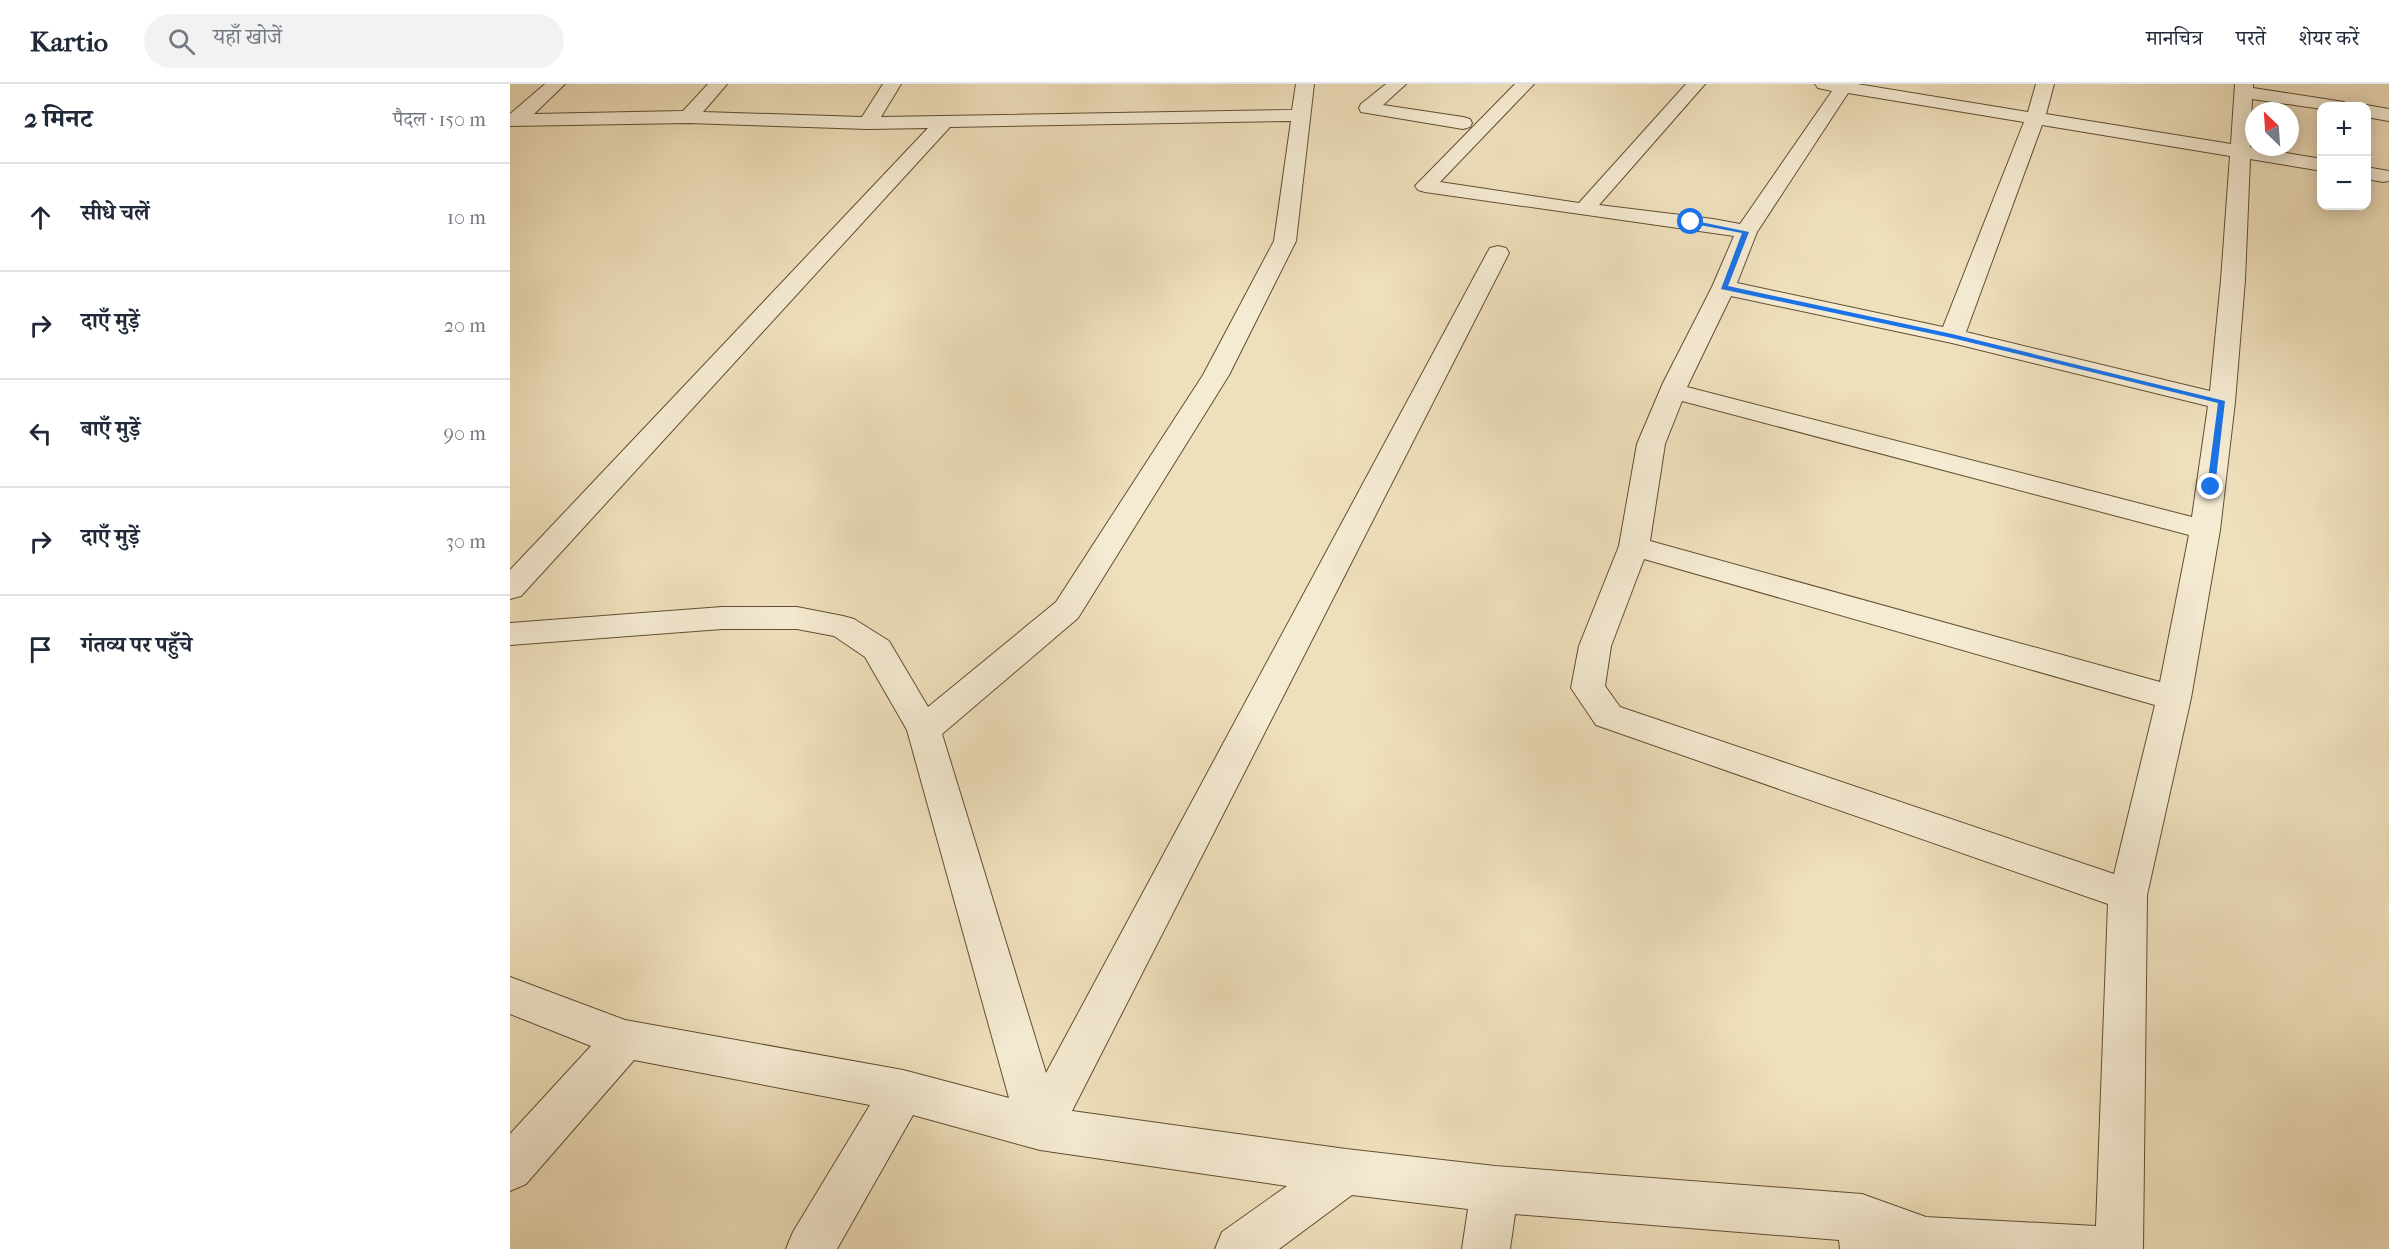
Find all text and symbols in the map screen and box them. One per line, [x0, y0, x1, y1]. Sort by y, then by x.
search box [144, 14, 564, 68]
text: यहाँ खोजें [213, 24, 282, 50]
text: Kartio [30, 25, 108, 58]
icon: search [165, 25, 198, 58]
text: मानचित्र [2146, 26, 2203, 50]
text: परतें [2236, 26, 2266, 50]
text: शेयर करें [2299, 26, 2359, 50]
north arrow [2245, 102, 2299, 156]
map controls [2317, 102, 2371, 210]
button: + [2317, 102, 2371, 156]
text: 2 मिनट [24, 103, 92, 134]
text: पैदल · 150 m [393, 108, 486, 131]
button: − [2317, 156, 2371, 210]
text: सीधे चलें [81, 200, 150, 226]
icon: ahead [24, 201, 57, 234]
text: 10 m [447, 206, 486, 229]
route start [1677, 208, 1703, 234]
text: दाएँ मुड़ें [81, 308, 140, 334]
icon: right [24, 309, 57, 342]
text: 20 m [444, 314, 486, 337]
text: बाएँ मुड़ें [81, 416, 140, 442]
icon: left [24, 417, 57, 450]
text: 90 m [444, 422, 486, 445]
route end [2197, 473, 2223, 499]
text: दाएँ मुड़ें [81, 524, 140, 550]
icon: right [24, 525, 57, 558]
text: 30 m [446, 530, 486, 553]
text: गंतव्य पर पहुँचे [81, 632, 192, 658]
icon: arrive [24, 633, 57, 666]

